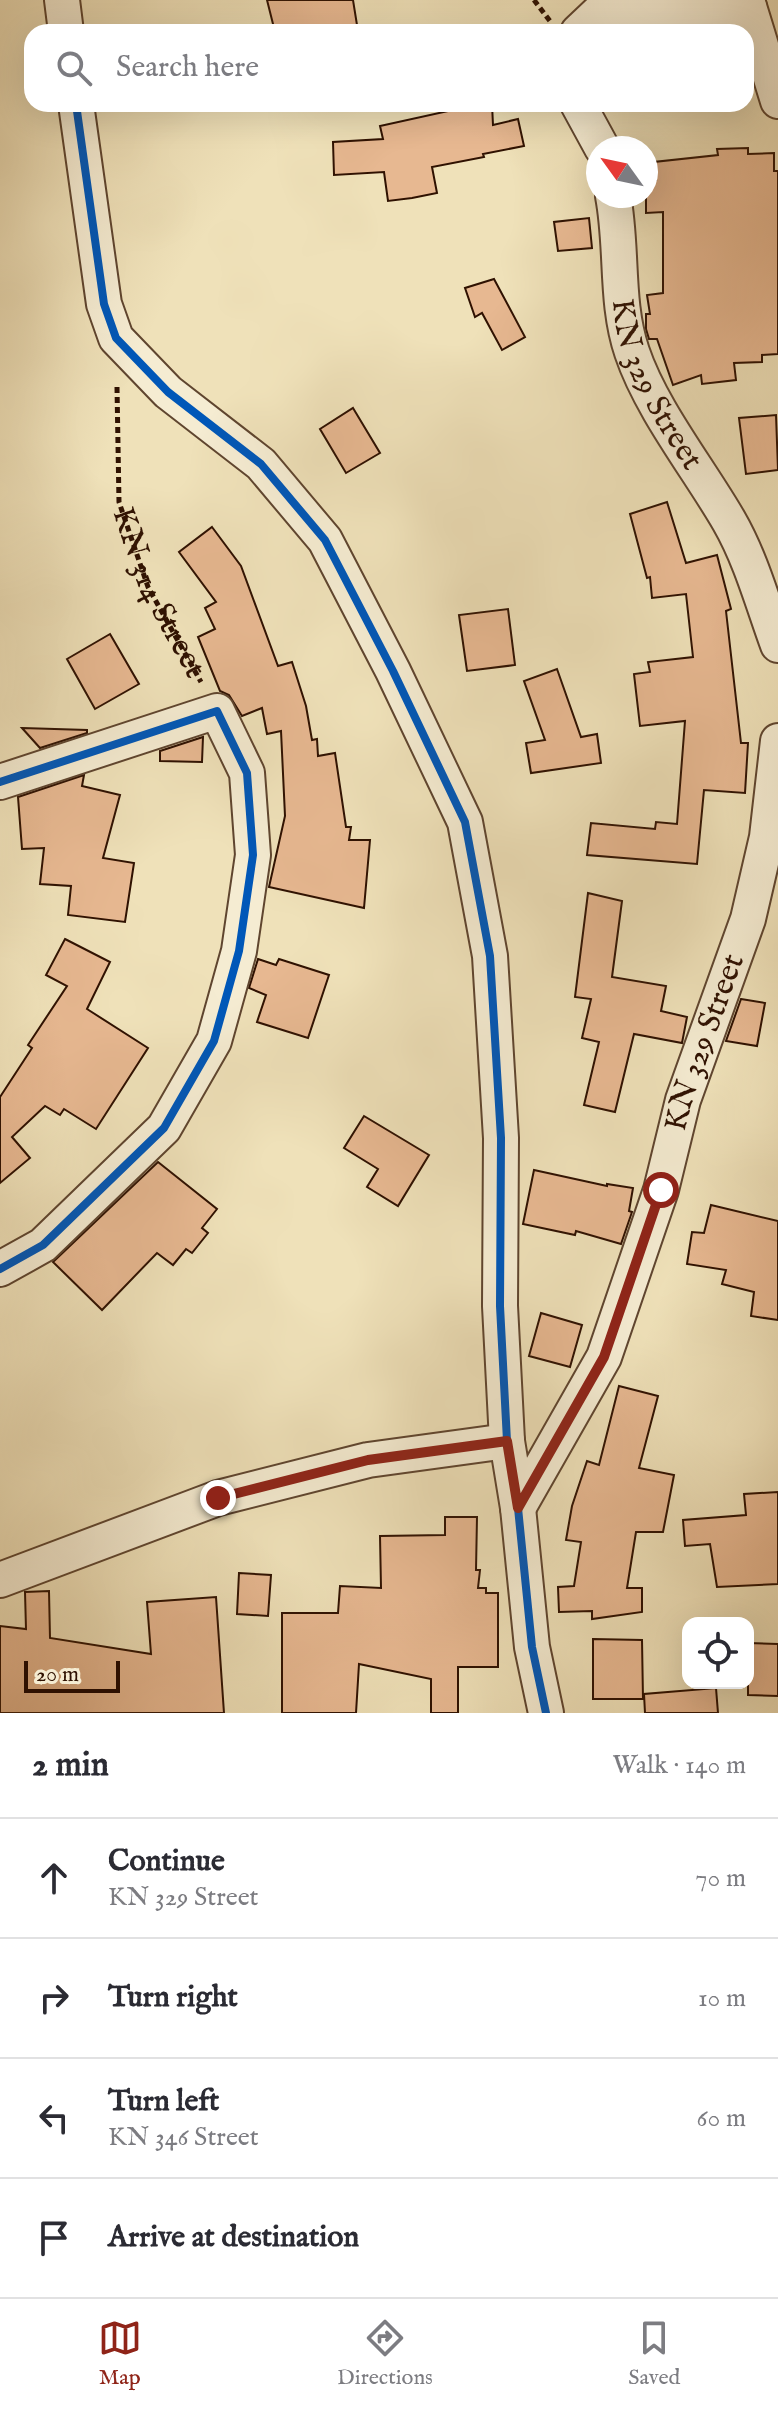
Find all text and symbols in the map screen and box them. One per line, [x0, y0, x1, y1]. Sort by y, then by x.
search box [24, 24, 754, 112]
icon: search [52, 46, 96, 90]
text: Search here [116, 49, 259, 87]
north arrow [586, 136, 658, 208]
street label: KN 329 Street [601, 296, 712, 478]
street label: KN 314 Street [102, 502, 215, 685]
street label: KN 329 Street [656, 948, 754, 1135]
route start [643, 1172, 679, 1208]
route end [200, 1480, 236, 1516]
map controls [682, 1617, 754, 1689]
button: locate [682, 1617, 754, 1689]
scale bar [24, 1657, 120, 1693]
text: 20 m [36, 1661, 79, 1689]
text: 2 min [32, 1744, 109, 1787]
text: Walk · 140 m [613, 1749, 746, 1782]
text: Continue [108, 1843, 225, 1881]
icon: ahead [32, 1856, 76, 1900]
text: 70 m [695, 1862, 746, 1895]
text: KN 329 Street [108, 1881, 259, 1914]
icon: right [32, 1976, 76, 2020]
text: Turn right [108, 1979, 238, 2017]
text: 10 m [698, 1982, 746, 2015]
text: Turn left [108, 2083, 219, 2121]
icon: left [32, 2096, 76, 2140]
text: 60 m [697, 2102, 746, 2135]
text: KN 346 Street [108, 2121, 259, 2154]
icon: arrive [32, 2216, 76, 2260]
text: Arrive at destination [108, 2219, 359, 2257]
tab: Map [98, 2316, 142, 2392]
tab: Directions [337, 2316, 433, 2392]
tab: Saved [628, 2316, 680, 2392]

